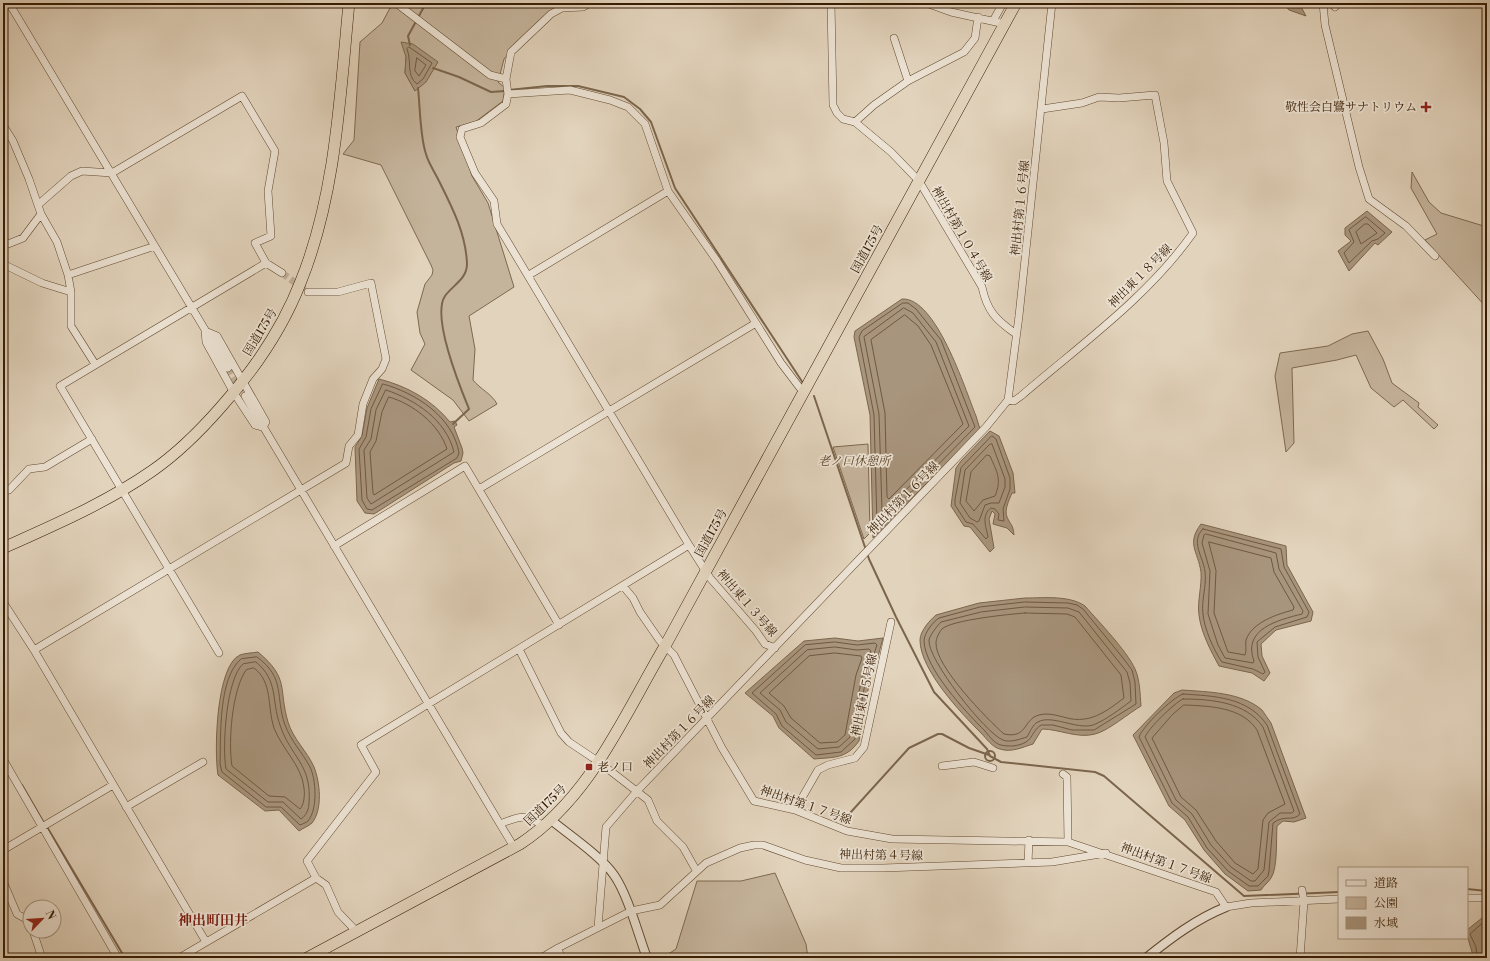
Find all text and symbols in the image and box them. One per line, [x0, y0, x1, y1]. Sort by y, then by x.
place label: 敬性会白鷺サナトリウム [1285, 100, 1417, 115]
marker: 敬性会白鷺サナトリウム [1420, 101, 1432, 113]
street label: 神出村第１６号線 [1008, 160, 1033, 257]
street label: 神出村第１０４号線 [928, 184, 995, 285]
street label: 国道175号 [848, 222, 887, 276]
street label: 神出東１８号線 [1105, 241, 1175, 311]
street label: 国道175号 [240, 306, 280, 359]
park label: 老ノ口休憩所 [818, 454, 892, 469]
street label: 神出村第１６号線 [865, 459, 942, 538]
street label: 国道175号 [692, 506, 731, 560]
street label: 神出東１３号線 [713, 567, 780, 640]
street label: 神出東１５号線 [848, 652, 881, 738]
street label: 神出村第１６号線 [641, 693, 718, 772]
place label: 老ノ口 [597, 760, 633, 775]
marker: 老ノ口 [584, 762, 594, 772]
street label: 国道175号 [521, 782, 570, 829]
street label: 神出村第１７号線 [758, 783, 854, 828]
street label: 神出村第１７号線 [1118, 840, 1214, 887]
street label: 神出村第４号線 [839, 847, 923, 864]
legend [1338, 867, 1468, 939]
text: 道路 [1374, 876, 1398, 891]
text: 公園 [1374, 896, 1398, 911]
north arrow [22, 899, 62, 939]
text: N [42, 908, 58, 922]
district label: 神出町田井 [178, 912, 248, 930]
text: 水域 [1374, 916, 1398, 931]

